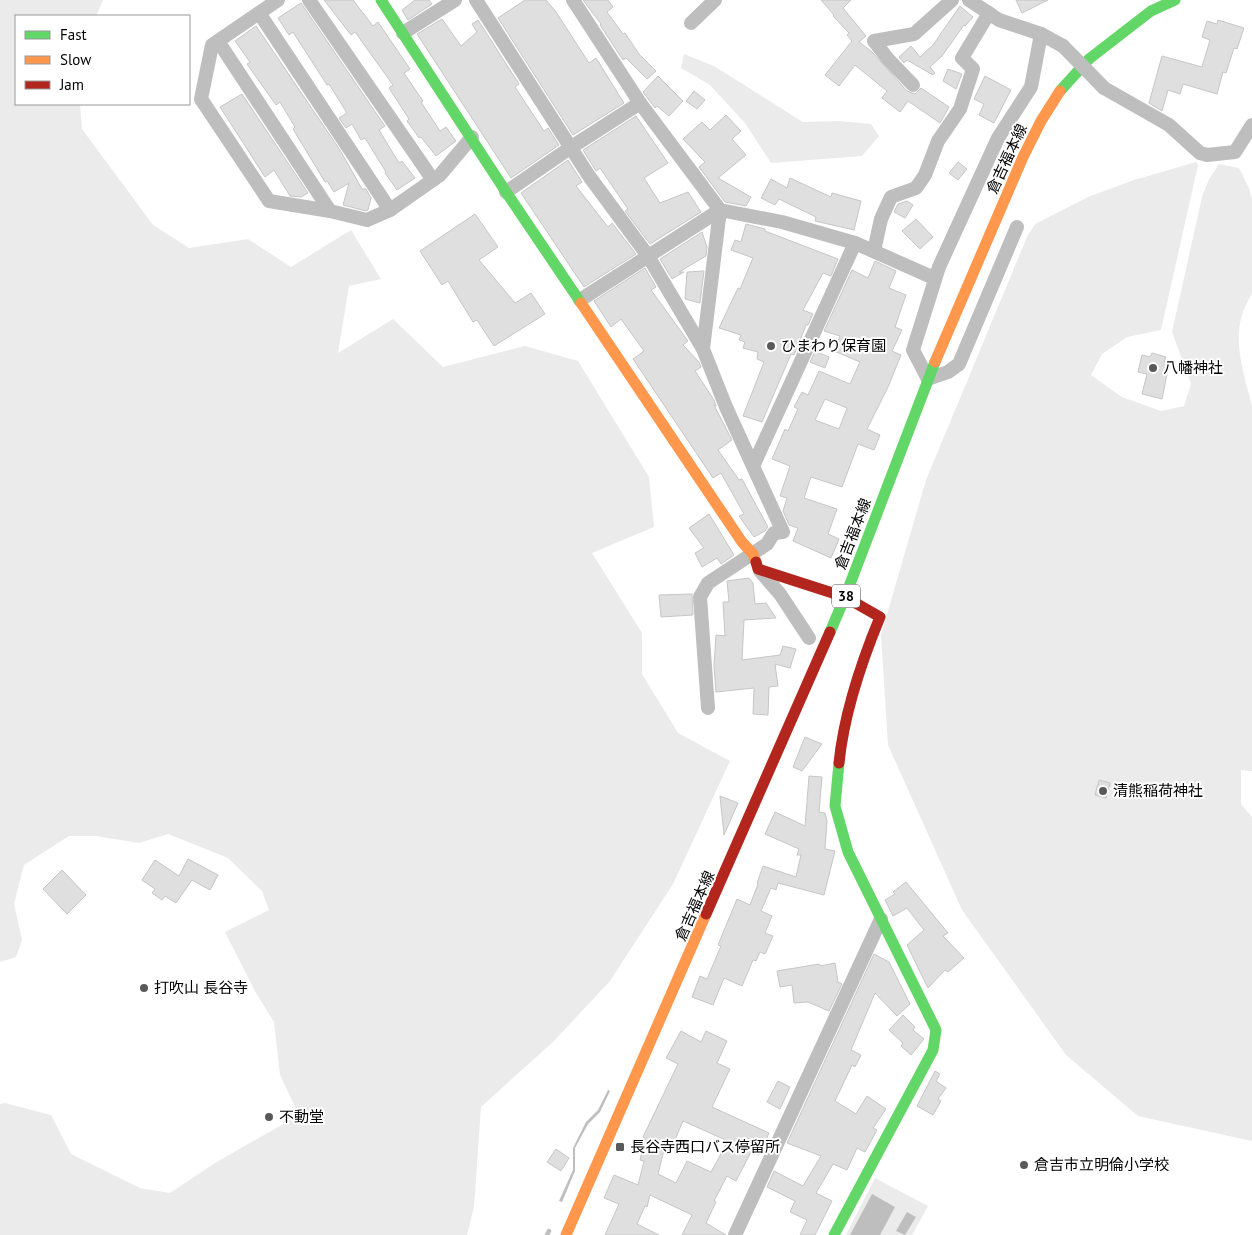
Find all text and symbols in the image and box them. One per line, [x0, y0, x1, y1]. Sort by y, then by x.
legend [15, 15, 190, 105]
text: Fast [60, 25, 87, 44]
text: Slow [60, 50, 91, 69]
text: Jam [59, 75, 84, 94]
street label: 倉吉福本線 [982, 121, 1031, 197]
place label: ひまわり保育園 [781, 336, 886, 355]
marker: ひまわり保育園 [765, 340, 777, 352]
place label: 八幡神社 [1163, 358, 1223, 377]
marker: 八幡神社 [1147, 362, 1159, 374]
street label: 倉吉福本線 [830, 495, 875, 572]
road number: 38 [832, 584, 860, 608]
place label: 清熊稲荷神社 [1113, 781, 1203, 800]
marker: 清熊稲荷神社 [1097, 785, 1109, 797]
street label: 倉吉福本線 [671, 868, 718, 944]
place label: 打吹山 長谷寺 [154, 978, 248, 997]
marker: 打吹山 長谷寺 [138, 982, 150, 994]
place label: 不動堂 [279, 1107, 324, 1126]
marker: 不動堂 [263, 1111, 275, 1123]
place label: 長谷寺西口バス停留所 [630, 1137, 780, 1156]
marker: 長谷寺西口バス停留所 [614, 1141, 626, 1153]
place label: 倉吉市立明倫小学校 [1034, 1155, 1169, 1174]
marker: 倉吉市立明倫小学校 [1018, 1159, 1030, 1171]

